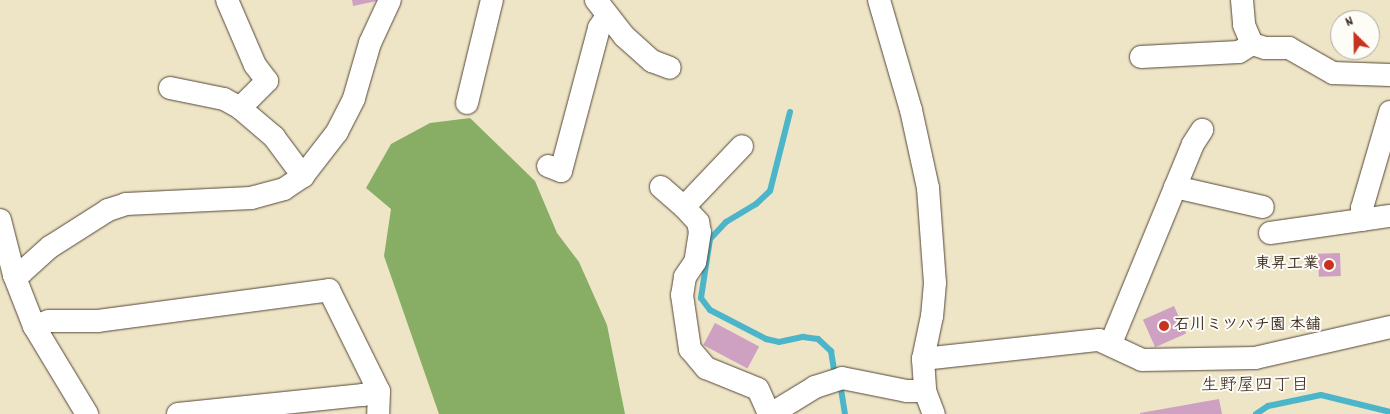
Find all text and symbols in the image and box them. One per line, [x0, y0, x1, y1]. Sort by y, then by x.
north arrow [1330, 10, 1380, 60]
text: N [1342, 12, 1357, 33]
place label: 東昇工業 [1255, 255, 1319, 275]
marker: 東昇工業 [1323, 259, 1335, 271]
place label: 石川ミツバチ園 本舗 [1174, 316, 1322, 336]
marker: 石川ミツバチ園 本舗 [1158, 320, 1170, 332]
district label: 生野屋四丁目 [1201, 376, 1309, 398]

